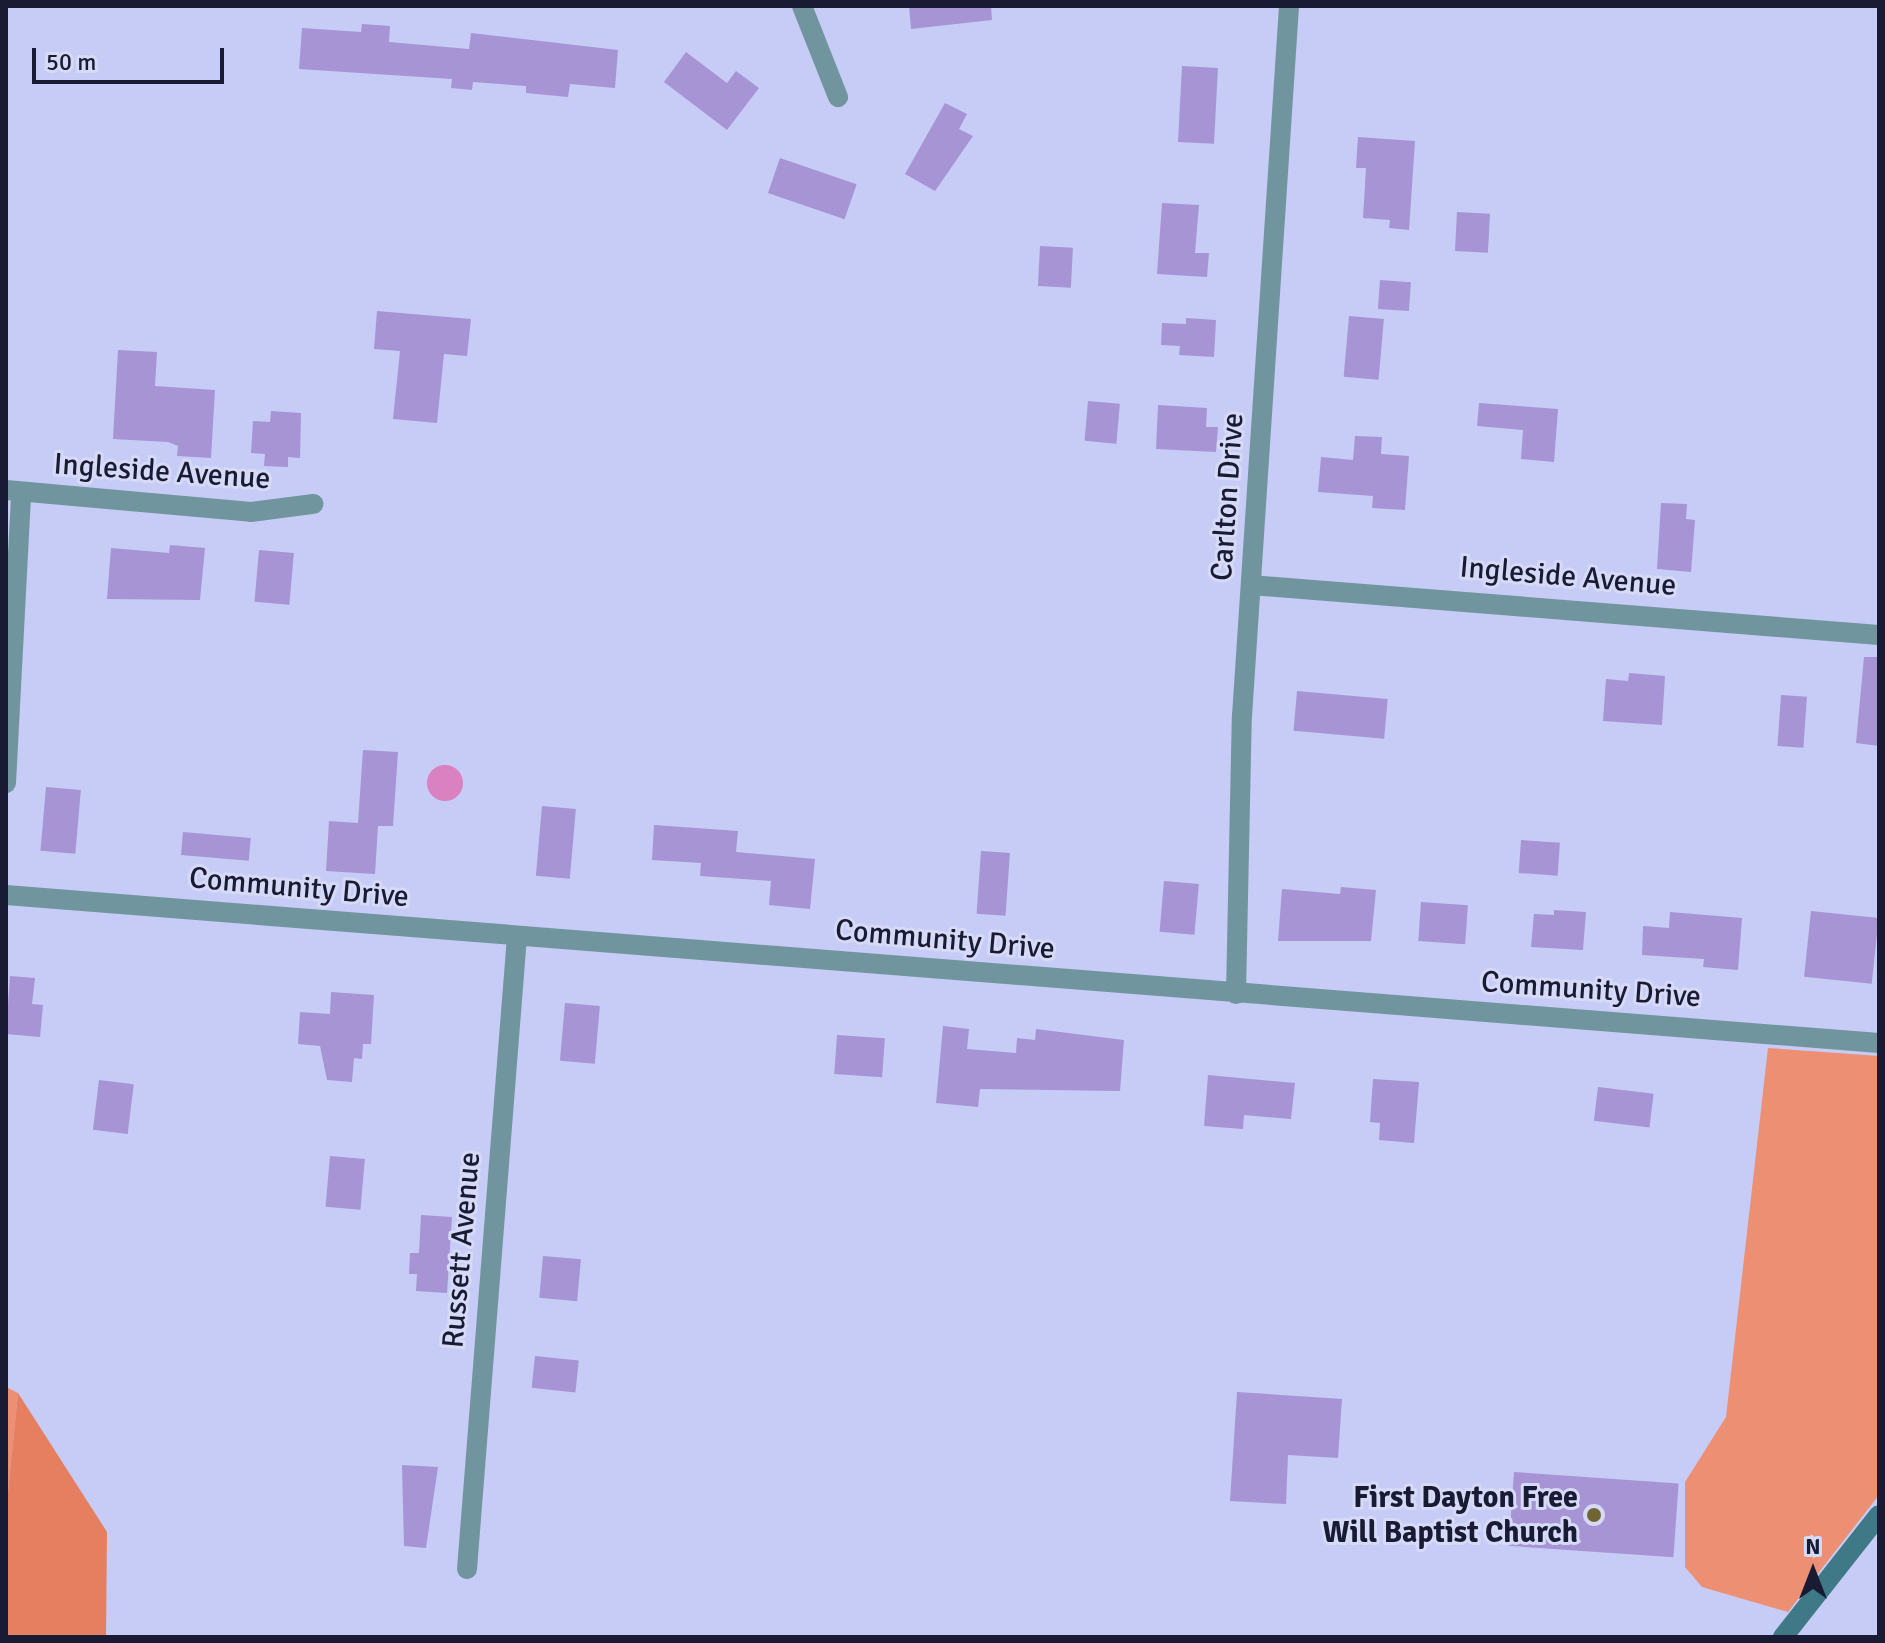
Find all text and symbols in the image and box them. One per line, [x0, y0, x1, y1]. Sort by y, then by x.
scale bar [36, 32, 228, 82]
text: 50 m [46, 47, 96, 77]
street label: Carlton Drive [1204, 412, 1252, 582]
street label: Ingleside Avenue [52, 446, 272, 498]
street label: Ingleside Avenue [1458, 550, 1678, 604]
street label: Community Drive [188, 860, 410, 916]
street label: Community Drive [834, 912, 1056, 968]
street label: Community Drive [1480, 964, 1702, 1016]
street label: Russett Avenue [436, 1151, 488, 1349]
place label: First Dayton Free Will Baptist Church [1323, 1480, 1578, 1550]
marker: First Dayton Free Will Baptist Church [1585, 1506, 1603, 1524]
north arrow [1773, 1531, 1853, 1611]
text: N [1805, 1533, 1821, 1560]

